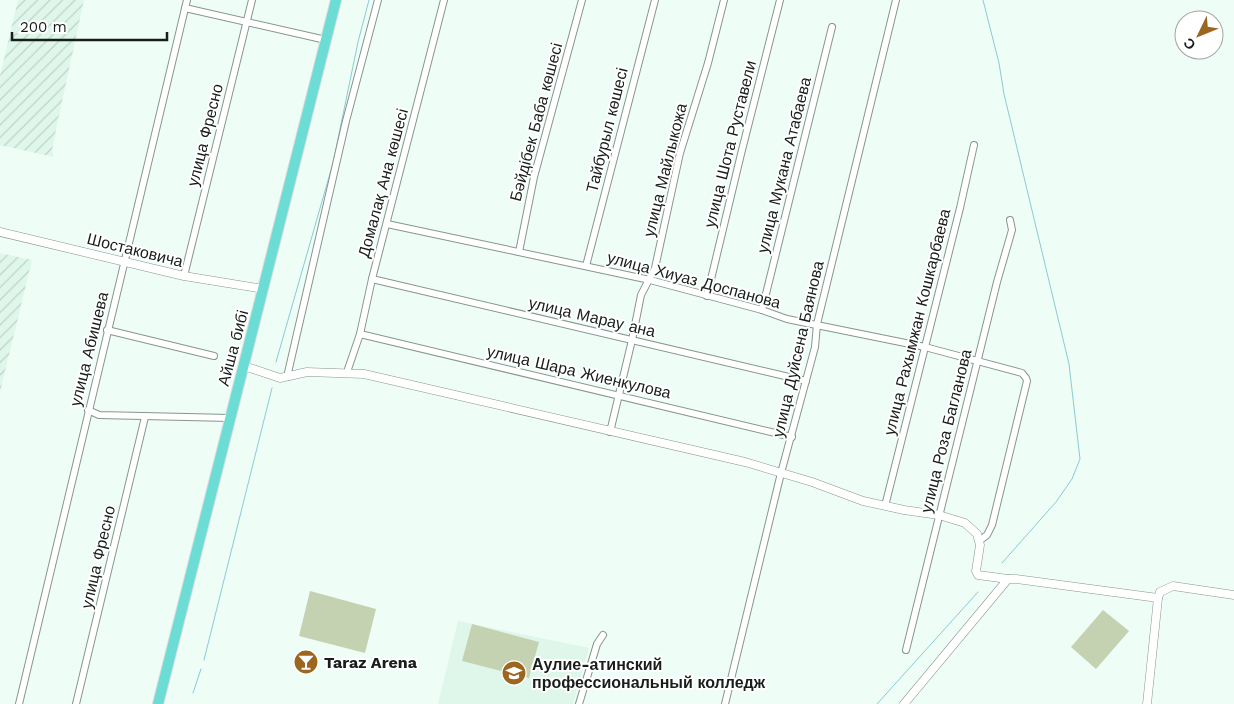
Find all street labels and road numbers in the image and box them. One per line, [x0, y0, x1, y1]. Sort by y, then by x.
street label: Бәйдібек Баба көшесі [506, 41, 566, 203]
street label: улица Шота Руставели [700, 58, 760, 230]
street label: Тайбурыл көшесі [582, 66, 632, 194]
street label: улица Мукана Атабаева [753, 75, 815, 255]
street label: улица Фресно [183, 82, 227, 188]
street label: улица Майлыкожа [639, 101, 691, 239]
street label: Домалақ Ана көшесі [354, 106, 412, 260]
street label: улица Рахымжан Кошкарбаева [880, 207, 954, 437]
street label: Шостаковича [85, 229, 185, 271]
street label: улица Хиуаз Доспанова [605, 248, 783, 312]
street label: улица Дуйсена Баянова [768, 259, 828, 439]
street label: улица Абишева [66, 290, 112, 408]
street label: улица Марау ана [527, 293, 657, 341]
street label: Айша бибі [214, 308, 252, 388]
street label: улица Шара Жиенкулова [485, 342, 673, 402]
street label: улица Роза Багланова [916, 347, 976, 515]
street label: улица Фресно [77, 504, 119, 610]

